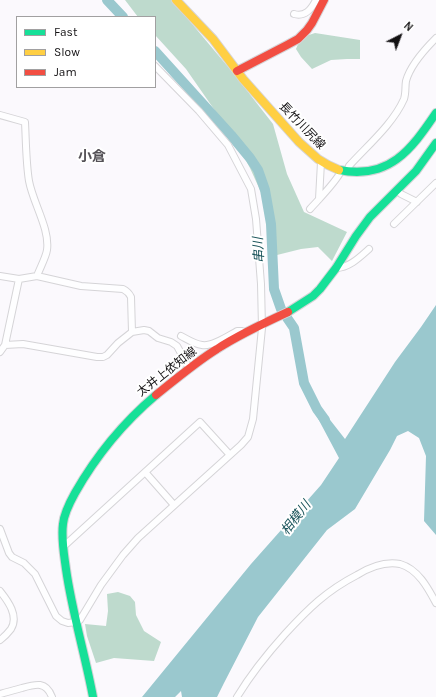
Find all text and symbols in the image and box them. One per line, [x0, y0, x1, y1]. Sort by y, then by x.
legend [16, 16, 156, 88]
north arrow [380, 16, 420, 56]
text: N [401, 19, 416, 34]
text: Fast [54, 25, 77, 39]
text: Slow [54, 45, 80, 59]
text: Jam [54, 65, 77, 79]
street label: 長竹川尻線 [276, 99, 328, 153]
district label: 小倉 [78, 149, 106, 165]
water label: 串川 [251, 237, 267, 263]
street label: 太井上依知線 [134, 344, 200, 400]
water label: 相模川 [278, 498, 314, 538]

